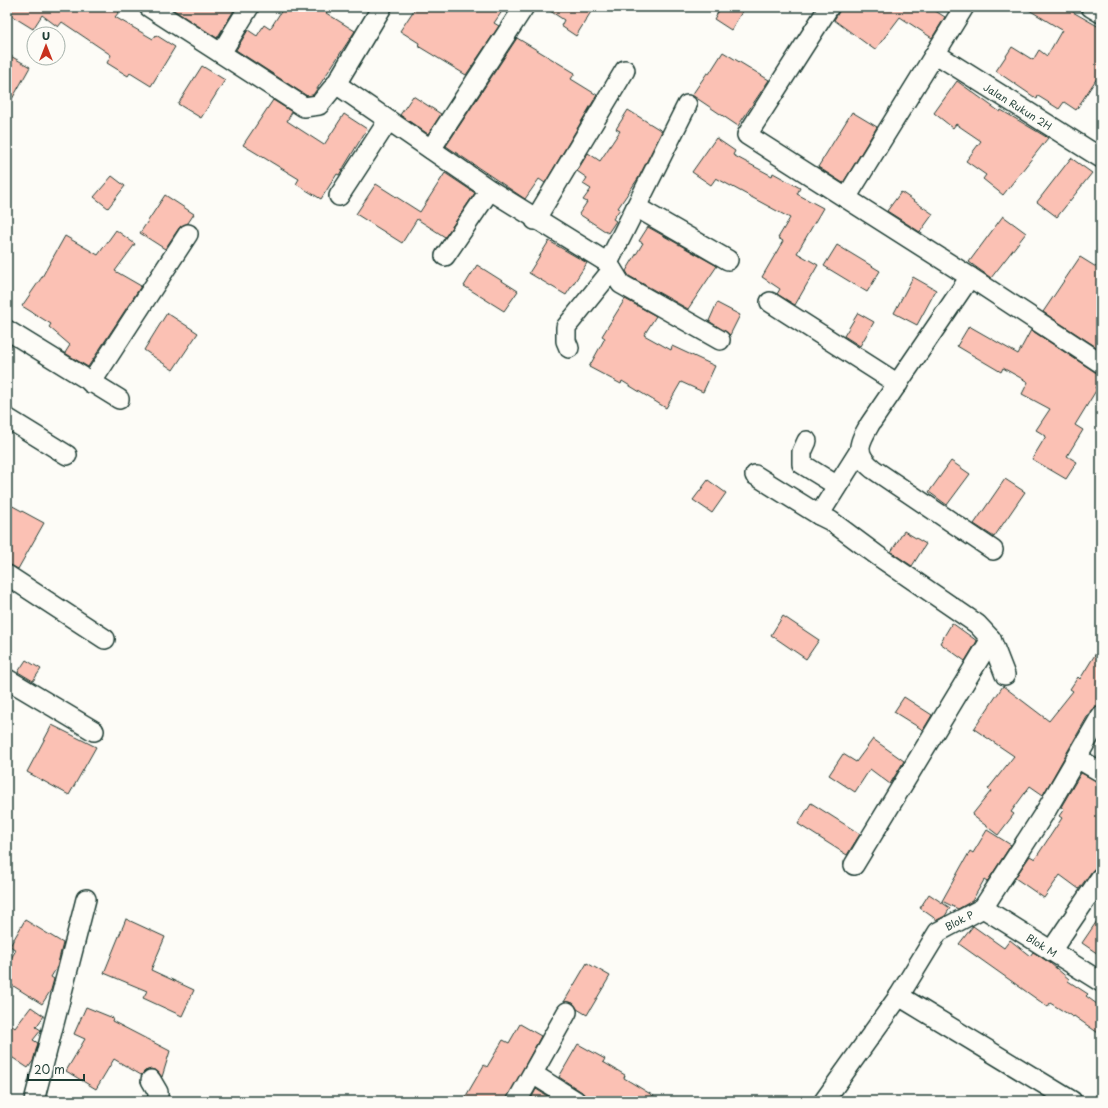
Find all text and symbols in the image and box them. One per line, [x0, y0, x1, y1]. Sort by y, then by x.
north arrow [26, 26, 66, 66]
text: U [42, 27, 50, 44]
street label: Jalan Rukun 2H [981, 79, 1055, 133]
street label: Blok P [942, 906, 976, 934]
street label: Blok M [1024, 930, 1060, 960]
scale bar [28, 1056, 84, 1082]
text: 20 m [34, 1060, 65, 1078]

